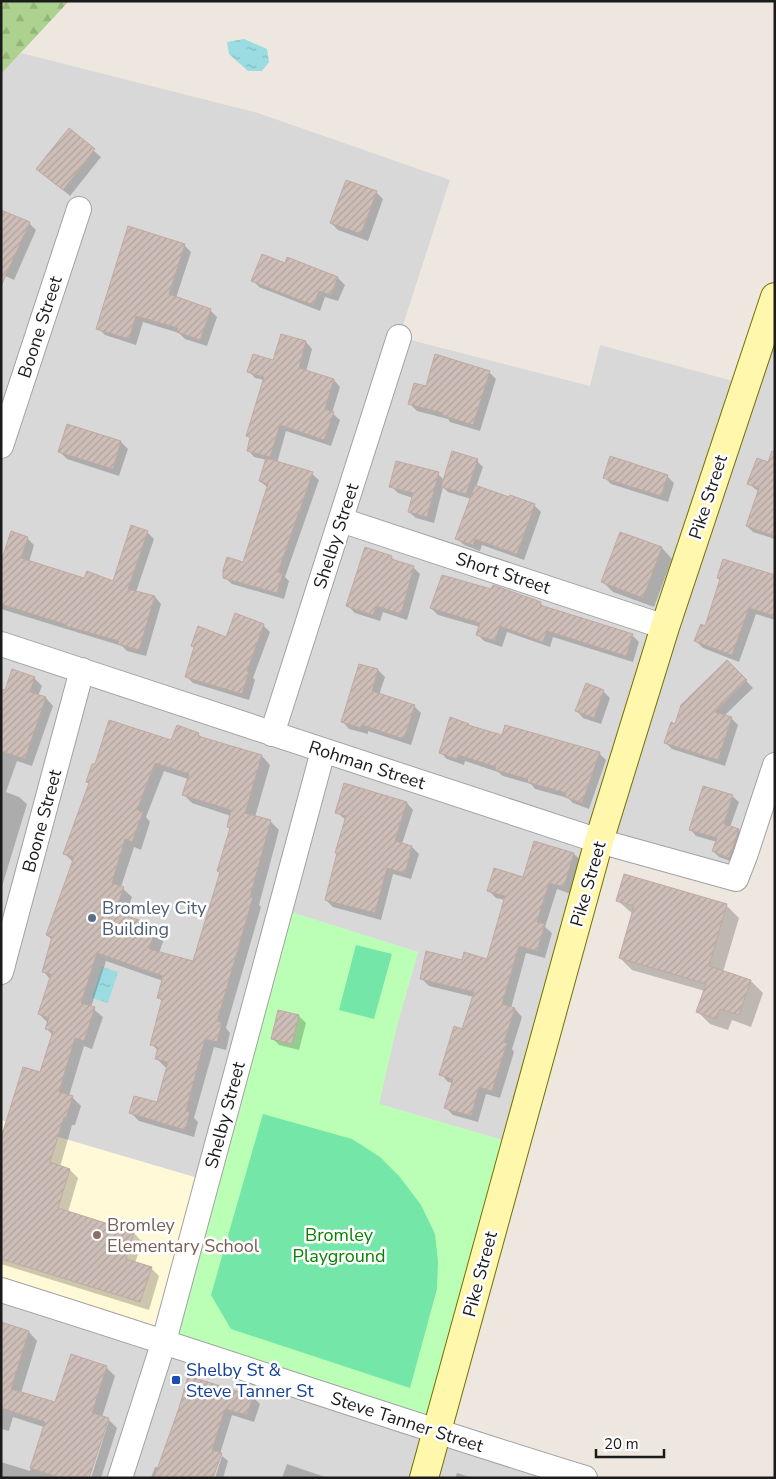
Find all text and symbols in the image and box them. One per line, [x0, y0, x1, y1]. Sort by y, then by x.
street label: Boone Street [12, 272, 68, 381]
street label: Pike Street [683, 451, 733, 542]
street label: Shelby Street [308, 480, 365, 592]
street label: Short Street [453, 546, 554, 600]
street label: Rohman Street [306, 735, 429, 795]
street label: Boone Street [17, 766, 67, 875]
street label: Pike Street [564, 838, 612, 929]
place label: Bromley City Building [102, 896, 207, 941]
marker: Bromley City Building [86, 912, 98, 924]
street label: Shelby Street [199, 1058, 251, 1171]
place label: Bromley Elementary School [107, 1213, 260, 1258]
park label: Bromley Playground [293, 1223, 386, 1268]
street label: Pike Street [457, 1228, 503, 1319]
marker: Bromley Elementary School [91, 1229, 103, 1241]
place label: Shelby St & Steve Tanner St [186, 1358, 314, 1403]
marker: Shelby St & Steve Tanner St [170, 1374, 182, 1386]
street label: Steve Tanner Street [328, 1386, 487, 1458]
scale bar [596, 1426, 664, 1458]
text: 20 m [604, 1434, 639, 1454]

